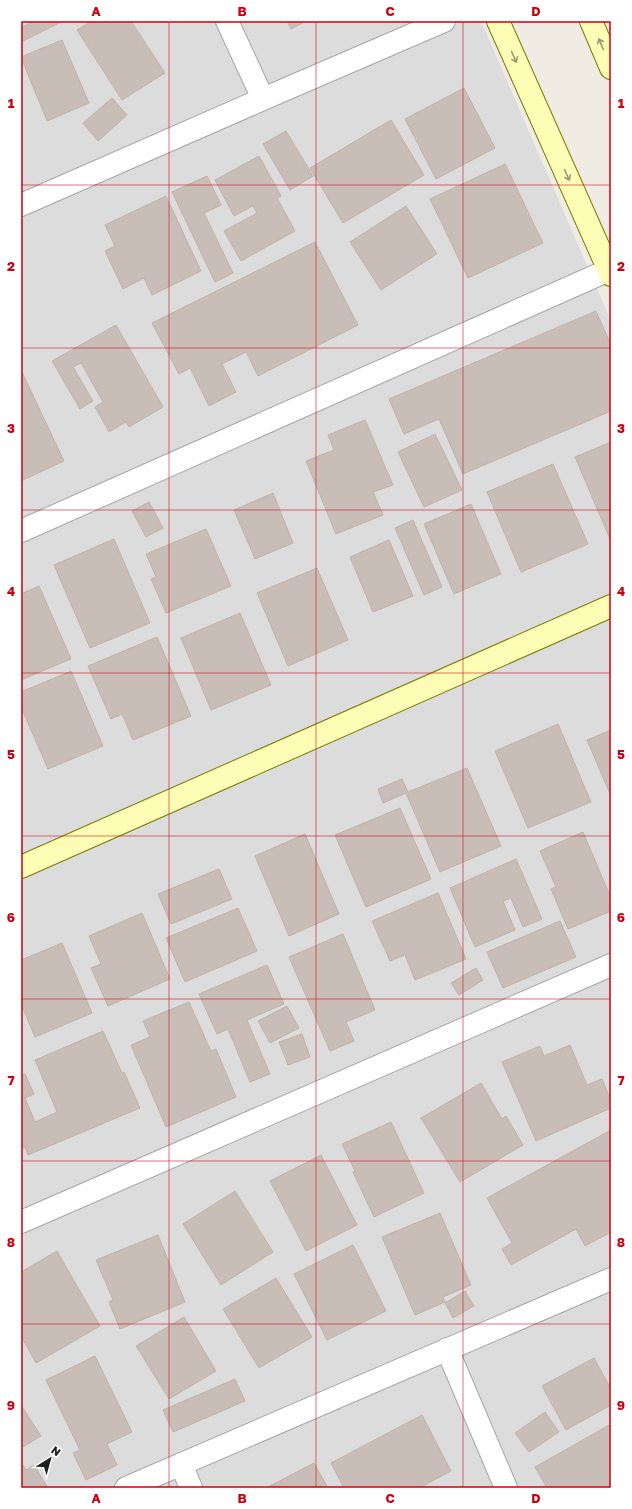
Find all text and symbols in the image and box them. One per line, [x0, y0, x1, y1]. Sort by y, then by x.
text: A [91, 3, 101, 19]
text: B [237, 3, 247, 19]
text: C [385, 3, 395, 19]
text: D [531, 3, 541, 19]
one-way arrow [597, 39, 604, 51]
one-way arrow [511, 50, 518, 62]
text: 1 [8, 95, 15, 111]
text: 1 [618, 95, 625, 111]
one-way arrow [563, 169, 571, 181]
text: 2 [7, 258, 15, 274]
text: 2 [617, 258, 625, 274]
text: 3 [7, 420, 15, 436]
text: 3 [617, 420, 625, 436]
text: 4 [7, 583, 15, 599]
text: 4 [617, 583, 625, 599]
text: 5 [7, 746, 15, 762]
text: 5 [617, 746, 625, 762]
text: 6 [7, 909, 15, 925]
text: 6 [617, 909, 625, 925]
text: 7 [7, 1072, 15, 1088]
text: 7 [617, 1072, 625, 1088]
text: 8 [7, 1234, 15, 1250]
text: 8 [617, 1234, 625, 1250]
text: 9 [7, 1397, 15, 1413]
text: 9 [617, 1397, 625, 1413]
north arrow [30, 1439, 70, 1479]
text: N [49, 1443, 64, 1458]
text: A [91, 1490, 101, 1506]
text: B [237, 1490, 247, 1506]
text: C [385, 1490, 395, 1506]
text: D [531, 1490, 541, 1506]

